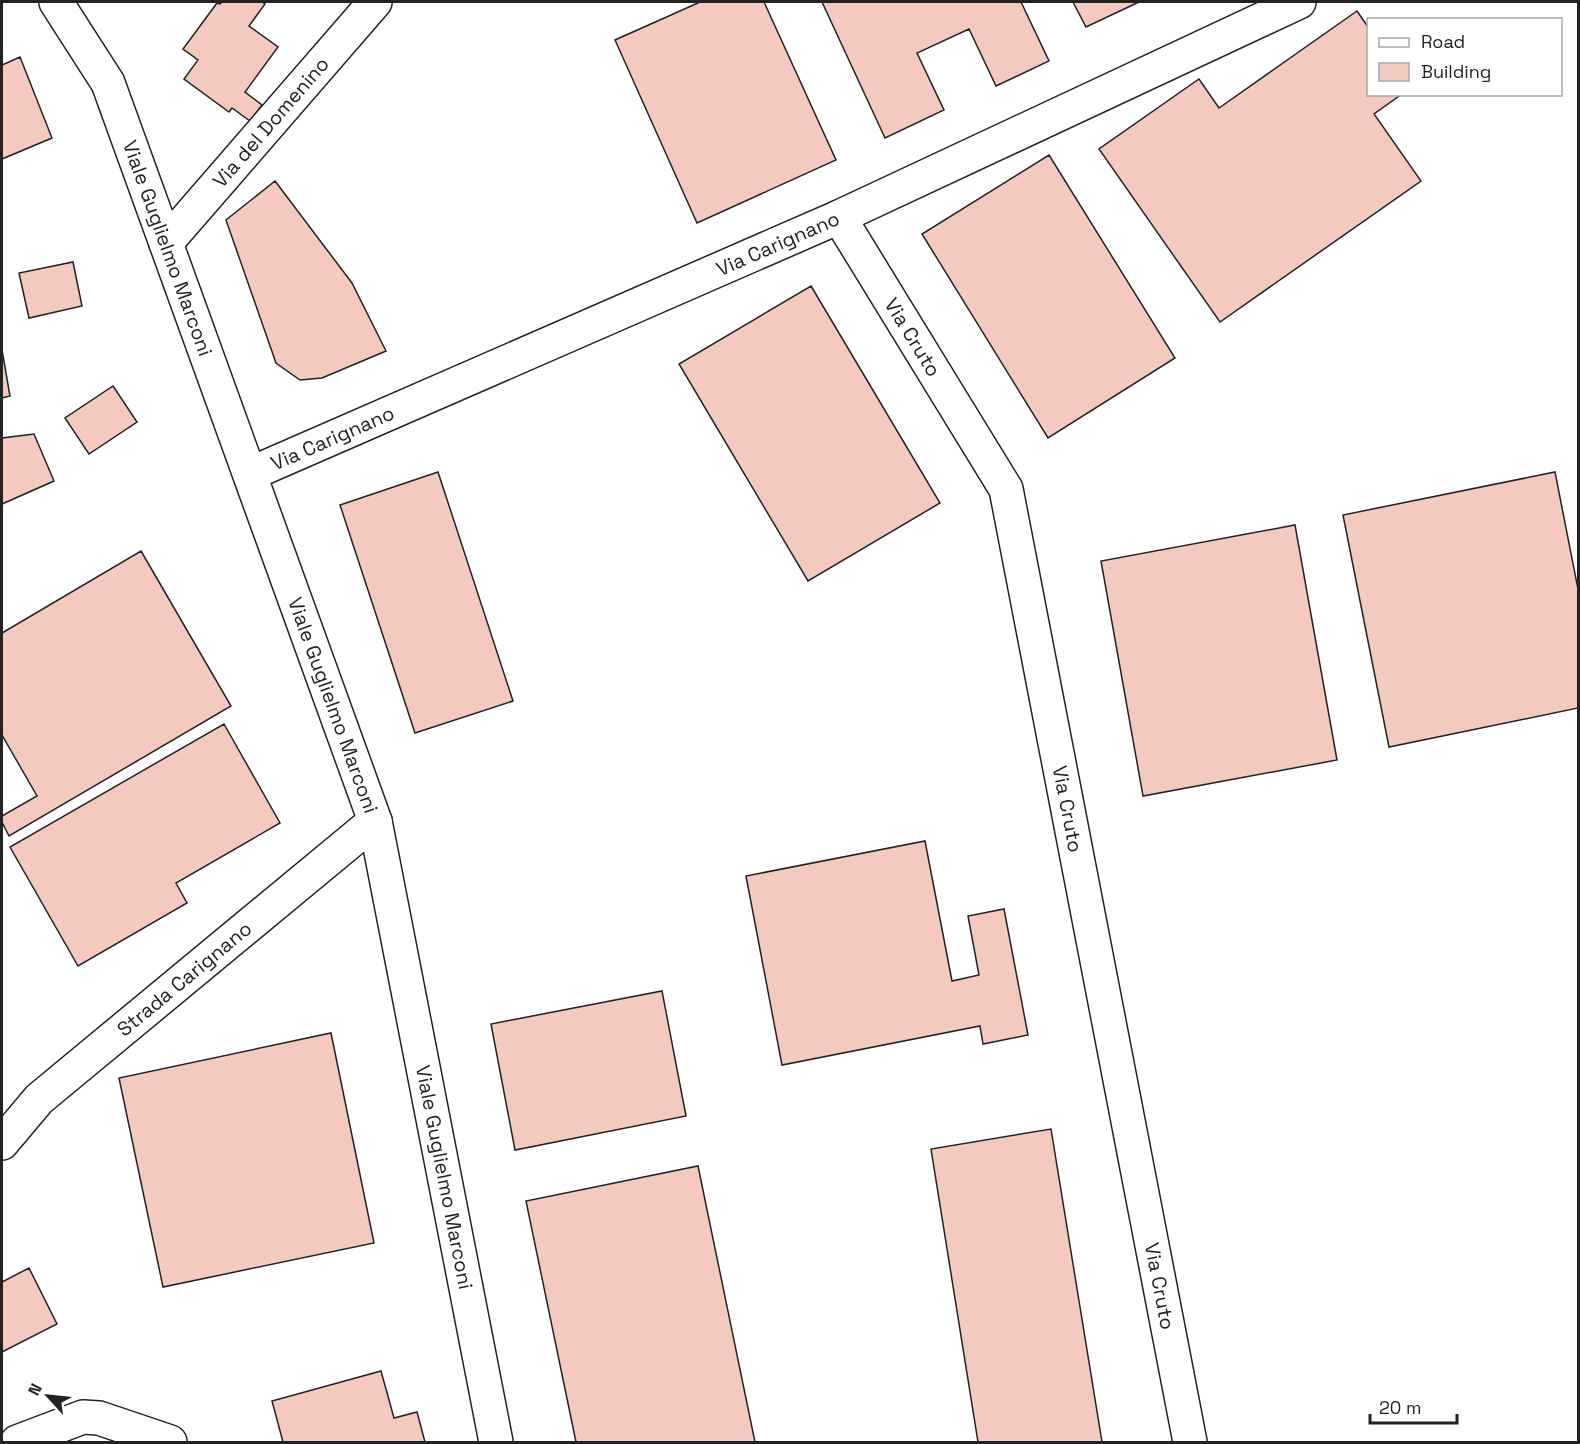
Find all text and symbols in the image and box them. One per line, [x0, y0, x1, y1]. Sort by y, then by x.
legend [1367, 18, 1562, 96]
text: Road [1421, 30, 1465, 53]
street label: Via del Domenino [207, 51, 335, 193]
text: Building [1421, 60, 1491, 83]
street label: Viale Guglielmo Marconi [117, 137, 219, 360]
street label: Via Carignano [712, 205, 844, 282]
street label: Via Cruto [879, 293, 947, 381]
street label: Via Carignano [267, 400, 398, 476]
street label: Viale Guglielmo Marconi [282, 594, 384, 817]
street label: Via Cruto [1047, 763, 1089, 854]
street label: Strada Carignano [111, 915, 257, 1042]
street label: Viale Guglielmo Marconi [410, 1063, 479, 1292]
street label: Via Cruto [1139, 1241, 1181, 1332]
north arrow [18, 1366, 78, 1426]
text: N [23, 1380, 47, 1399]
scale bar [1370, 1387, 1457, 1425]
text: 20 m [1379, 1396, 1422, 1419]

